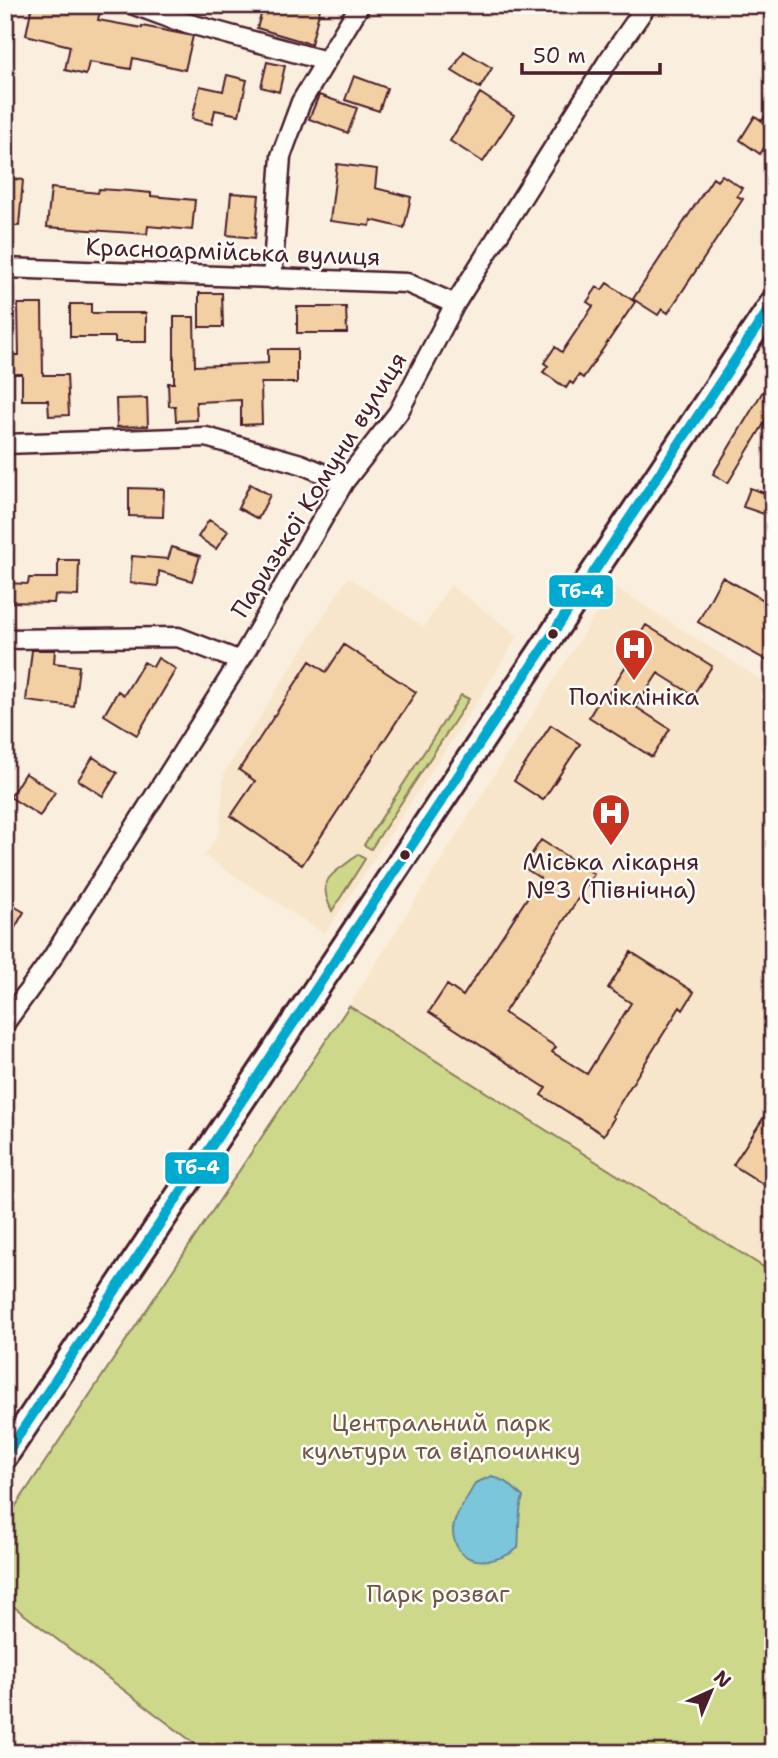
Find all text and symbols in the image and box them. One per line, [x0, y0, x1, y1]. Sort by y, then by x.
scale bar [522, 32, 661, 76]
text: 50 m [533, 42, 586, 70]
street label: Красноармійська вулиця [85, 231, 381, 273]
street label: Паризької Комуни вулиця [224, 346, 414, 624]
line badge: Тб-4 [548, 574, 614, 608]
text: Тб-4 [558, 579, 604, 604]
unlabelled marker [546, 627, 560, 641]
hospital icon: Поліклініка [613, 627, 655, 682]
place label: Поліклініка [569, 681, 699, 713]
hospital icon: Міська лікарня №3 (Північна) [590, 792, 632, 847]
place label: Міська лікарня №3 (Північна) [522, 846, 700, 906]
unlabelled marker [398, 848, 412, 862]
line badge: Тб-4 [164, 1151, 230, 1185]
text: Тб-4 [174, 1155, 220, 1180]
park label: Центральний парк культури та відпочинку [301, 1407, 581, 1467]
park label: Парк розваг [366, 1578, 510, 1610]
north arrow [676, 1656, 746, 1726]
text: N [708, 1665, 737, 1693]

